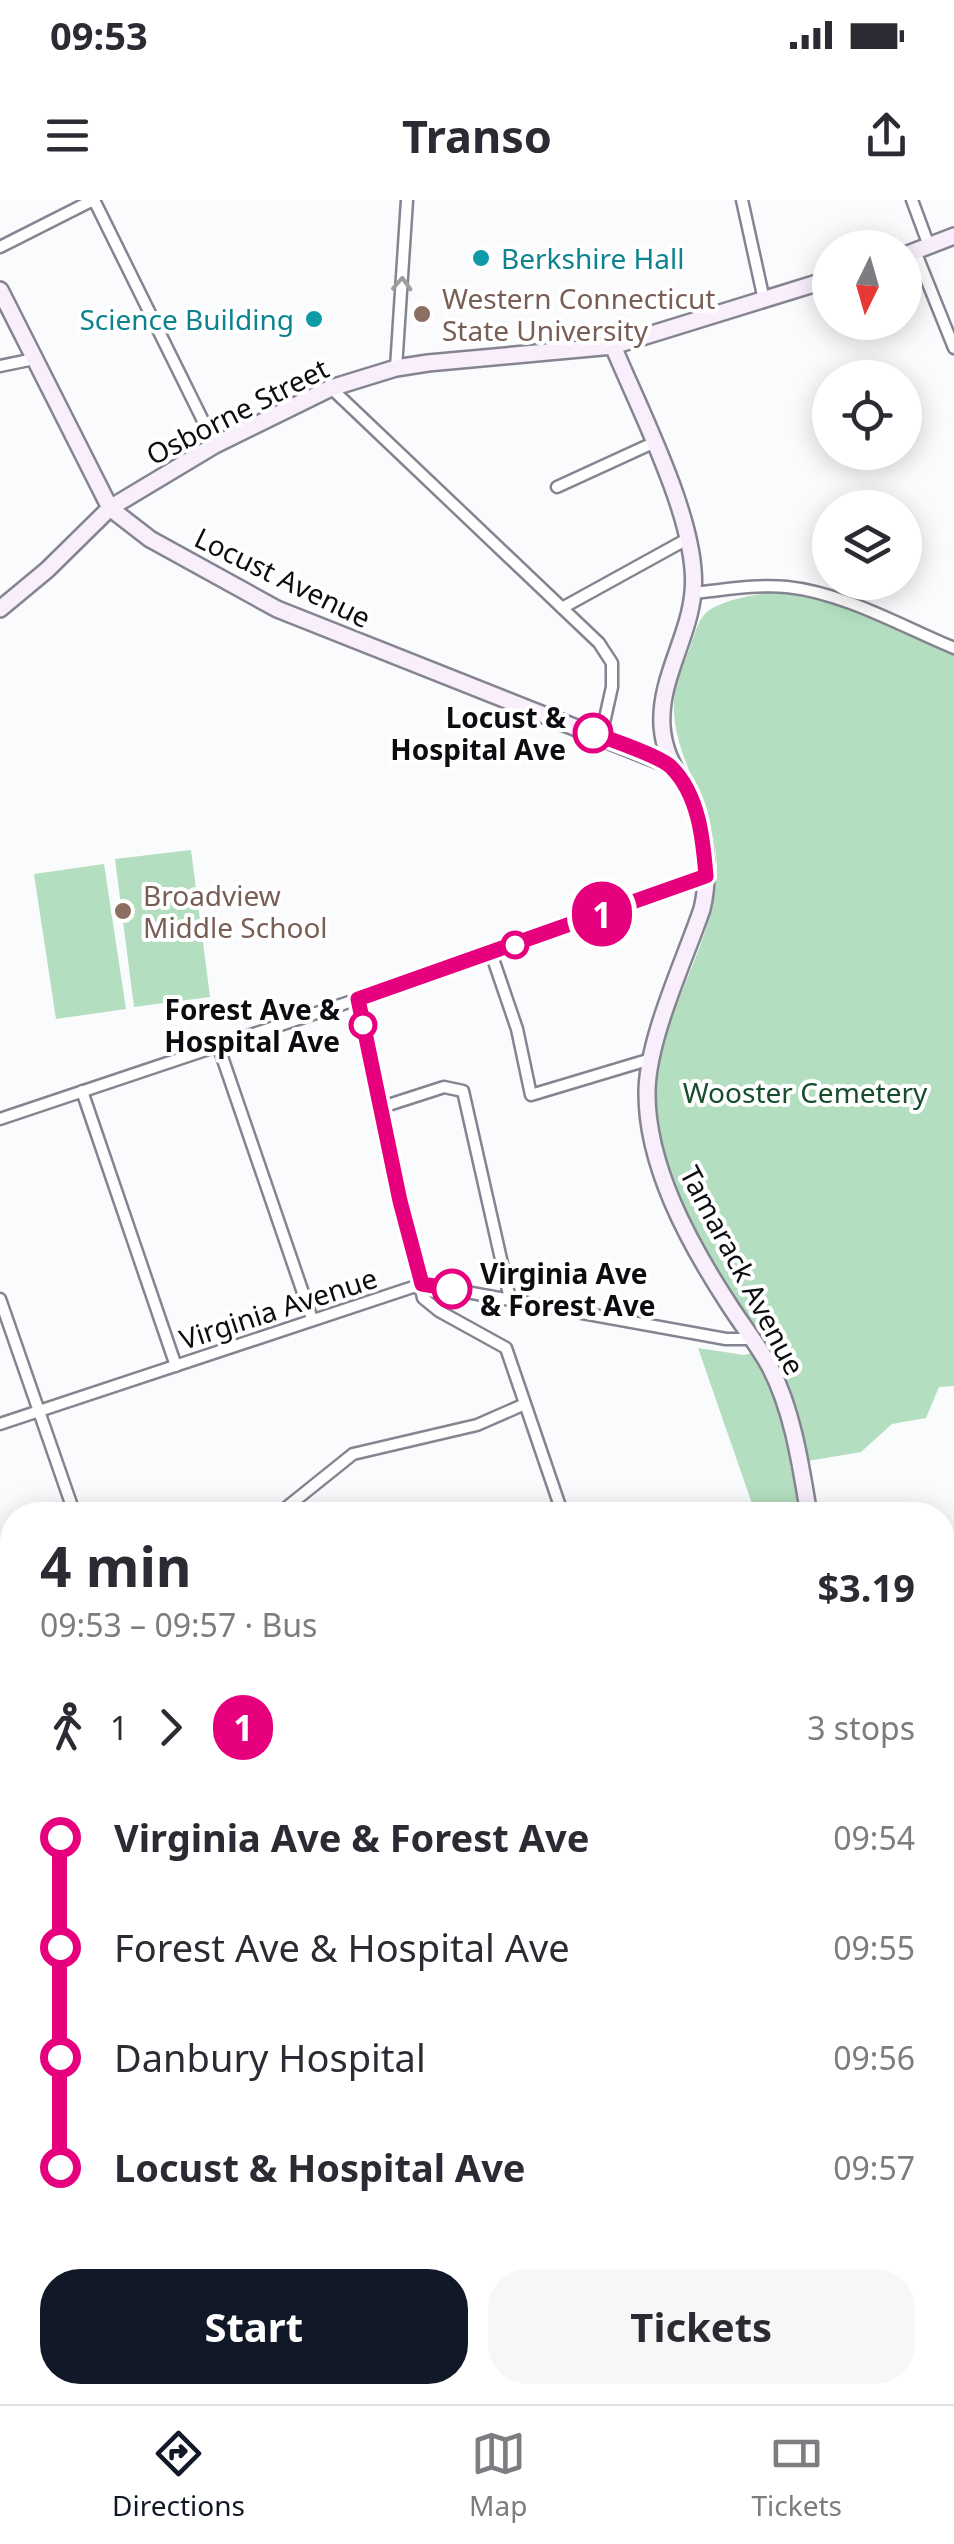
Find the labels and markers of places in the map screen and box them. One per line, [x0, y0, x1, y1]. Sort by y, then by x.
place label: Berkshire Hall [501, 239, 684, 277]
marker: Berkshire Hall [470, 247, 492, 269]
place label: Western Connecticut State University [442, 279, 715, 349]
place label: Science Building [79, 300, 294, 338]
marker: Western Connecticut State University [411, 303, 433, 325]
marker: Science Building [303, 308, 325, 330]
place label: Locust & Hospital Ave [390, 698, 566, 768]
marker: Locust & Hospital Ave [574, 714, 612, 752]
place label: Broadview Middle School [143, 876, 328, 946]
marker: Broadview Middle School [112, 900, 134, 922]
unlabelled marker [502, 932, 528, 958]
place label: Forest Ave & Hospital Ave [164, 990, 340, 1060]
marker: Forest Ave & Hospital Ave [350, 1012, 376, 1038]
place label: Virginia Ave & Forest Ave [480, 1254, 655, 1324]
marker: Virginia Ave & Forest Ave [433, 1270, 471, 1308]

